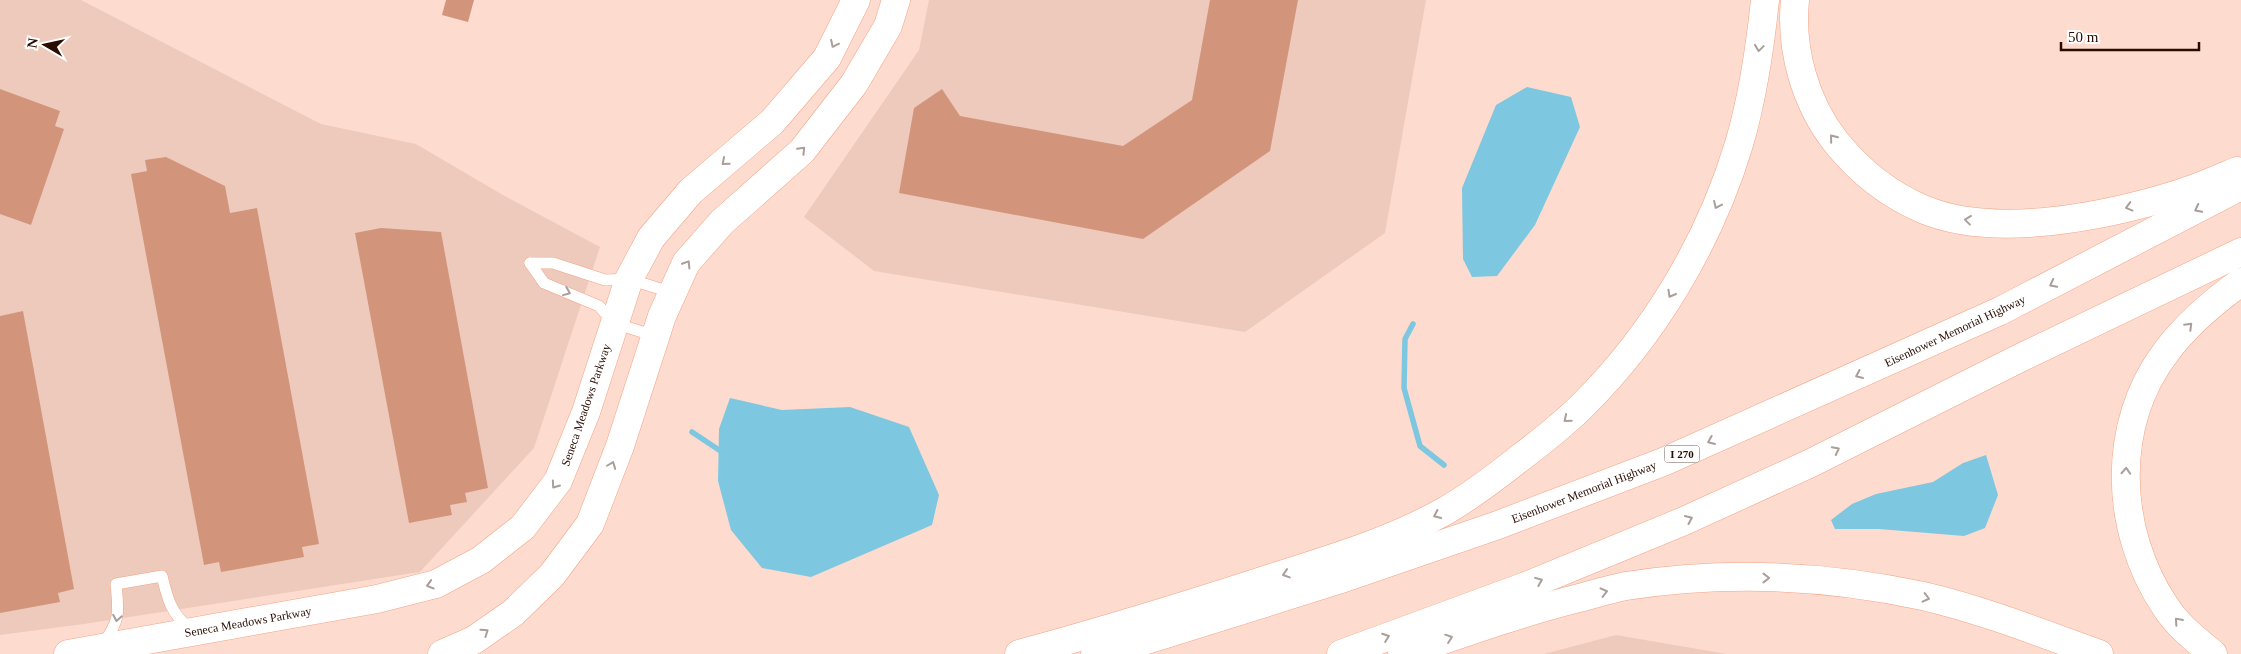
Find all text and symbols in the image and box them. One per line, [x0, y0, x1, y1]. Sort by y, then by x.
north arrow [20, 20, 70, 70]
scale bar [2061, 20, 2198, 52]
text: 50 m [2068, 29, 2099, 45]
text: N [24, 37, 41, 49]
one-way arrow [830, 39, 840, 48]
one-way arrow [1754, 45, 1765, 53]
one-way arrow [1831, 135, 1839, 144]
one-way arrow [796, 147, 805, 156]
one-way arrow [722, 157, 731, 165]
one-way arrow [1712, 200, 1723, 209]
one-way arrow [2124, 201, 2133, 212]
one-way arrow [2194, 203, 2203, 213]
one-way arrow [1963, 215, 1971, 226]
one-way arrow [681, 260, 690, 270]
one-way arrow [2050, 278, 2059, 288]
one-way arrow [562, 287, 570, 297]
one-way arrow [1667, 289, 1677, 298]
street label: Eisenhower Memorial Highway [1882, 292, 2028, 370]
one-way arrow [2183, 322, 2192, 331]
street label: Seneca Meadows Parkway [558, 342, 614, 468]
one-way arrow [1855, 369, 1864, 380]
one-way arrow [1564, 413, 1573, 422]
one-way arrow [1707, 435, 1716, 446]
road number: I 270 [1664, 446, 1700, 462]
one-way arrow [1831, 446, 1840, 456]
street label: Eisenhower Memorial Highway [1510, 458, 1658, 526]
one-way arrow [606, 461, 617, 470]
one-way arrow [2120, 467, 2131, 475]
one-way arrow [552, 479, 561, 489]
one-way arrow [1433, 508, 1442, 519]
one-way arrow [1684, 514, 1693, 525]
one-way arrow [1282, 568, 1290, 578]
one-way arrow [1762, 572, 1770, 583]
one-way arrow [1534, 577, 1543, 587]
one-way arrow [427, 579, 435, 589]
one-way arrow [1600, 587, 1609, 598]
one-way arrow [1922, 592, 1930, 602]
street label: Seneca Meadows Parkway [183, 604, 313, 640]
one-way arrow [112, 614, 122, 623]
one-way arrow [2175, 618, 2183, 627]
one-way arrow [479, 629, 489, 638]
one-way arrow [1382, 633, 1390, 643]
one-way arrow [1444, 634, 1452, 644]

